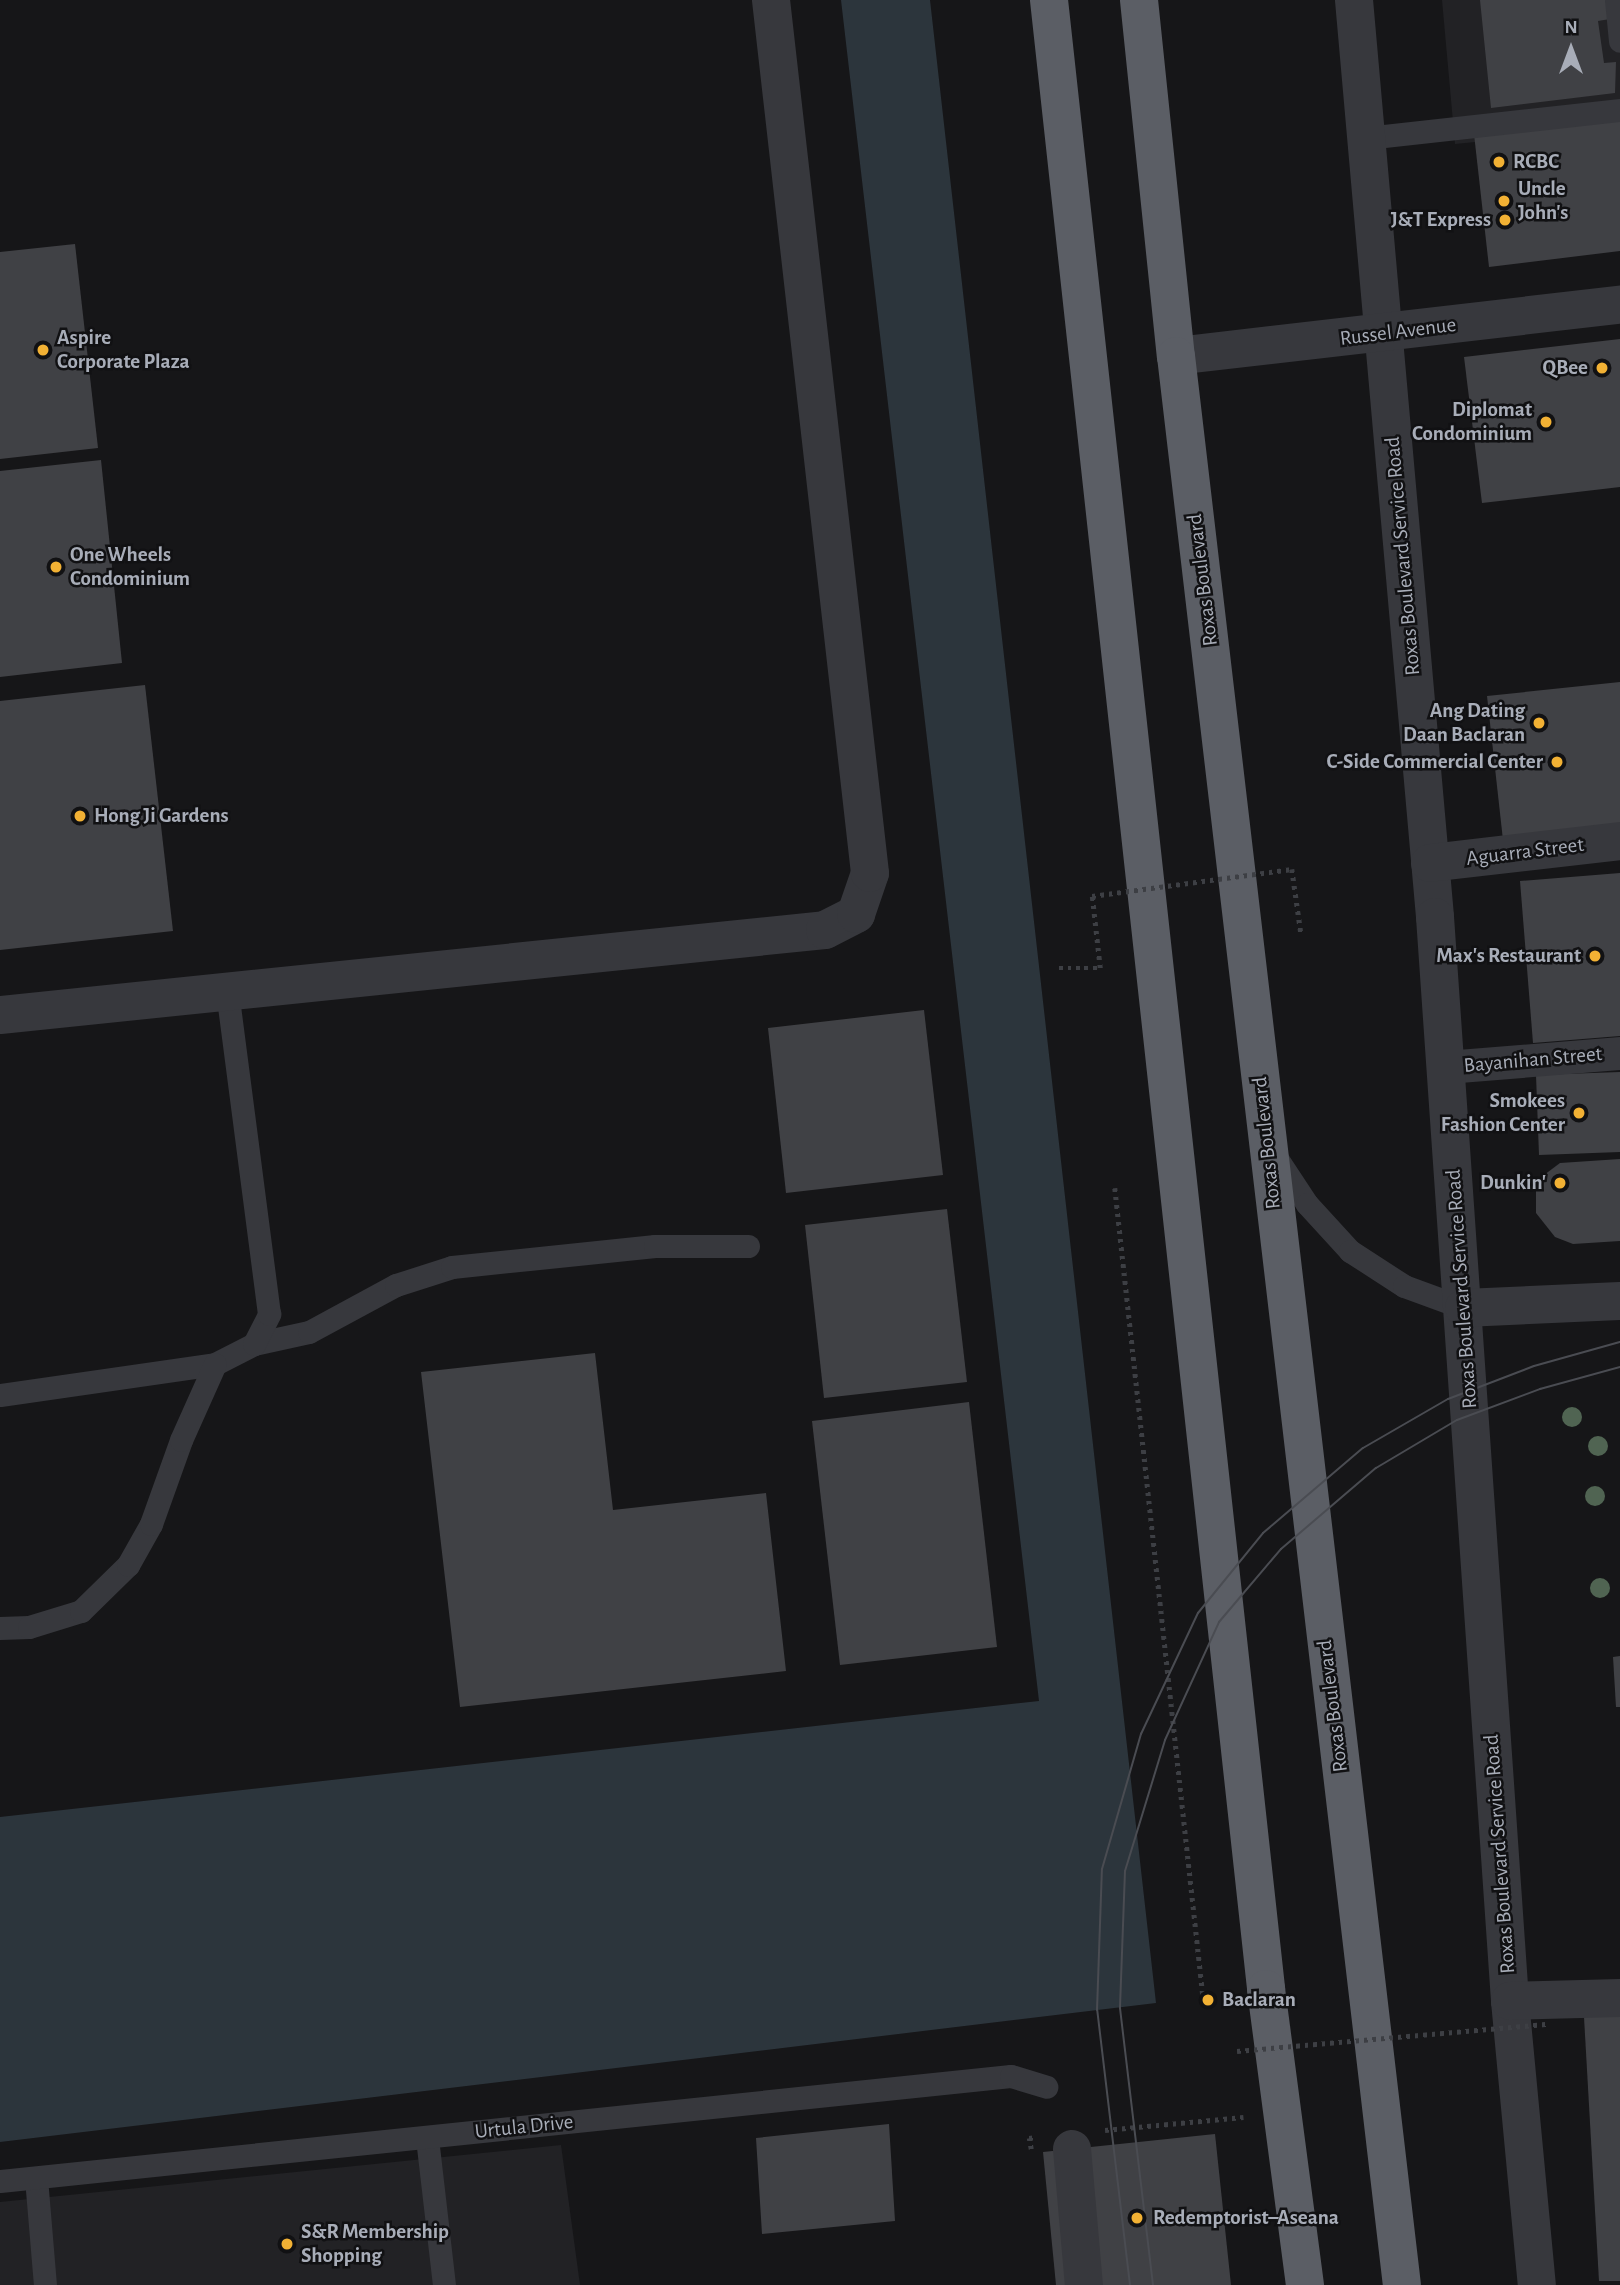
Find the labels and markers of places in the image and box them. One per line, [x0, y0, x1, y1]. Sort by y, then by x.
place label: RCBC [1513, 149, 1559, 175]
marker: RCBC [1491, 154, 1507, 170]
place label: Uncle John's [1518, 176, 1568, 226]
marker: Uncle John's [1496, 193, 1512, 209]
place label: J&T Express [1391, 207, 1491, 233]
marker: J&T Express [1497, 212, 1513, 228]
place label: Aspire Corporate Plaza [57, 325, 190, 375]
marker: Aspire Corporate Plaza [35, 342, 51, 358]
place label: QBee [1543, 355, 1588, 381]
marker: QBee [1594, 360, 1610, 376]
place label: Diplomat Condominium [1412, 397, 1532, 447]
marker: Diplomat Condominium [1538, 414, 1554, 430]
place label: One Wheels Condominium [70, 542, 190, 592]
marker: One Wheels Condominium [48, 559, 64, 575]
place label: Ang Dating Daan Baclaran [1403, 698, 1525, 748]
marker: Ang Dating Daan Baclaran [1531, 715, 1547, 731]
place label: C-Side Commercial Center [1326, 749, 1543, 775]
marker: C-Side Commercial Center [1549, 754, 1565, 770]
place label: Hong Ji Gardens [94, 803, 229, 829]
marker: Hong Ji Gardens [72, 808, 88, 824]
place label: Max's Restaurant [1436, 943, 1581, 969]
marker: Max's Restaurant [1587, 948, 1603, 964]
place label: Smokees Fashion Center [1441, 1088, 1565, 1138]
marker: Smokees Fashion Center [1571, 1105, 1587, 1121]
place label: Dunkin' [1480, 1170, 1546, 1196]
marker: Dunkin' [1552, 1175, 1568, 1191]
place label: Baclaran [1222, 1987, 1296, 2013]
marker: Baclaran [1200, 1992, 1216, 2008]
place label: Redemptorist–Aseana [1153, 2205, 1339, 2231]
marker: Redemptorist–Aseana [1127, 2208, 1147, 2228]
place label: S&R Membership Shopping [301, 2219, 449, 2269]
marker: S&R Membership Shopping [279, 2236, 295, 2252]

